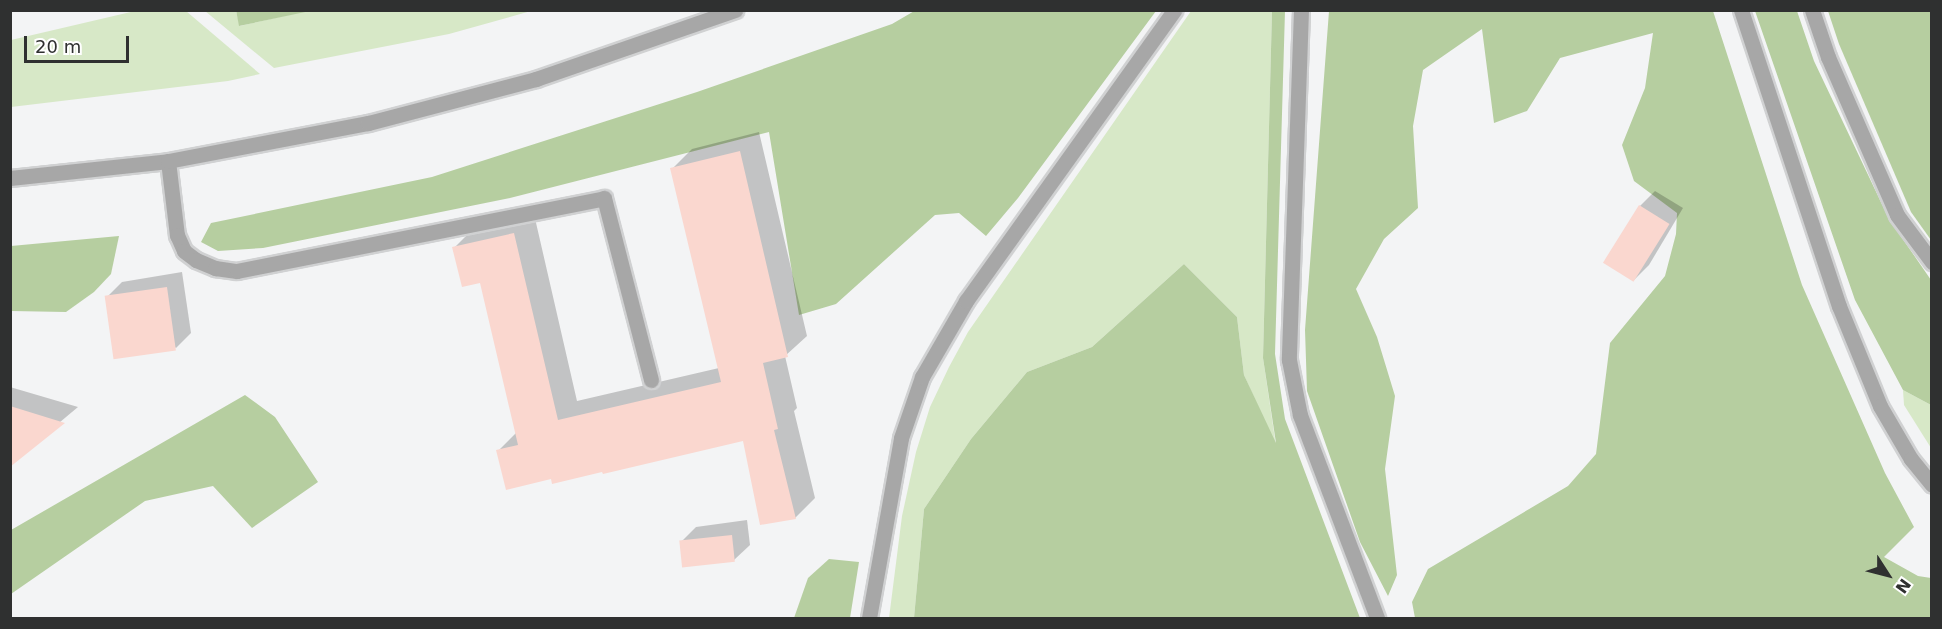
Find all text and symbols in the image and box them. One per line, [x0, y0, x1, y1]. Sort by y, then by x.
scale bar [27, 24, 132, 62]
text: 20 m [35, 36, 81, 57]
north arrow [1858, 545, 1918, 605]
text: N [1891, 575, 1915, 597]

